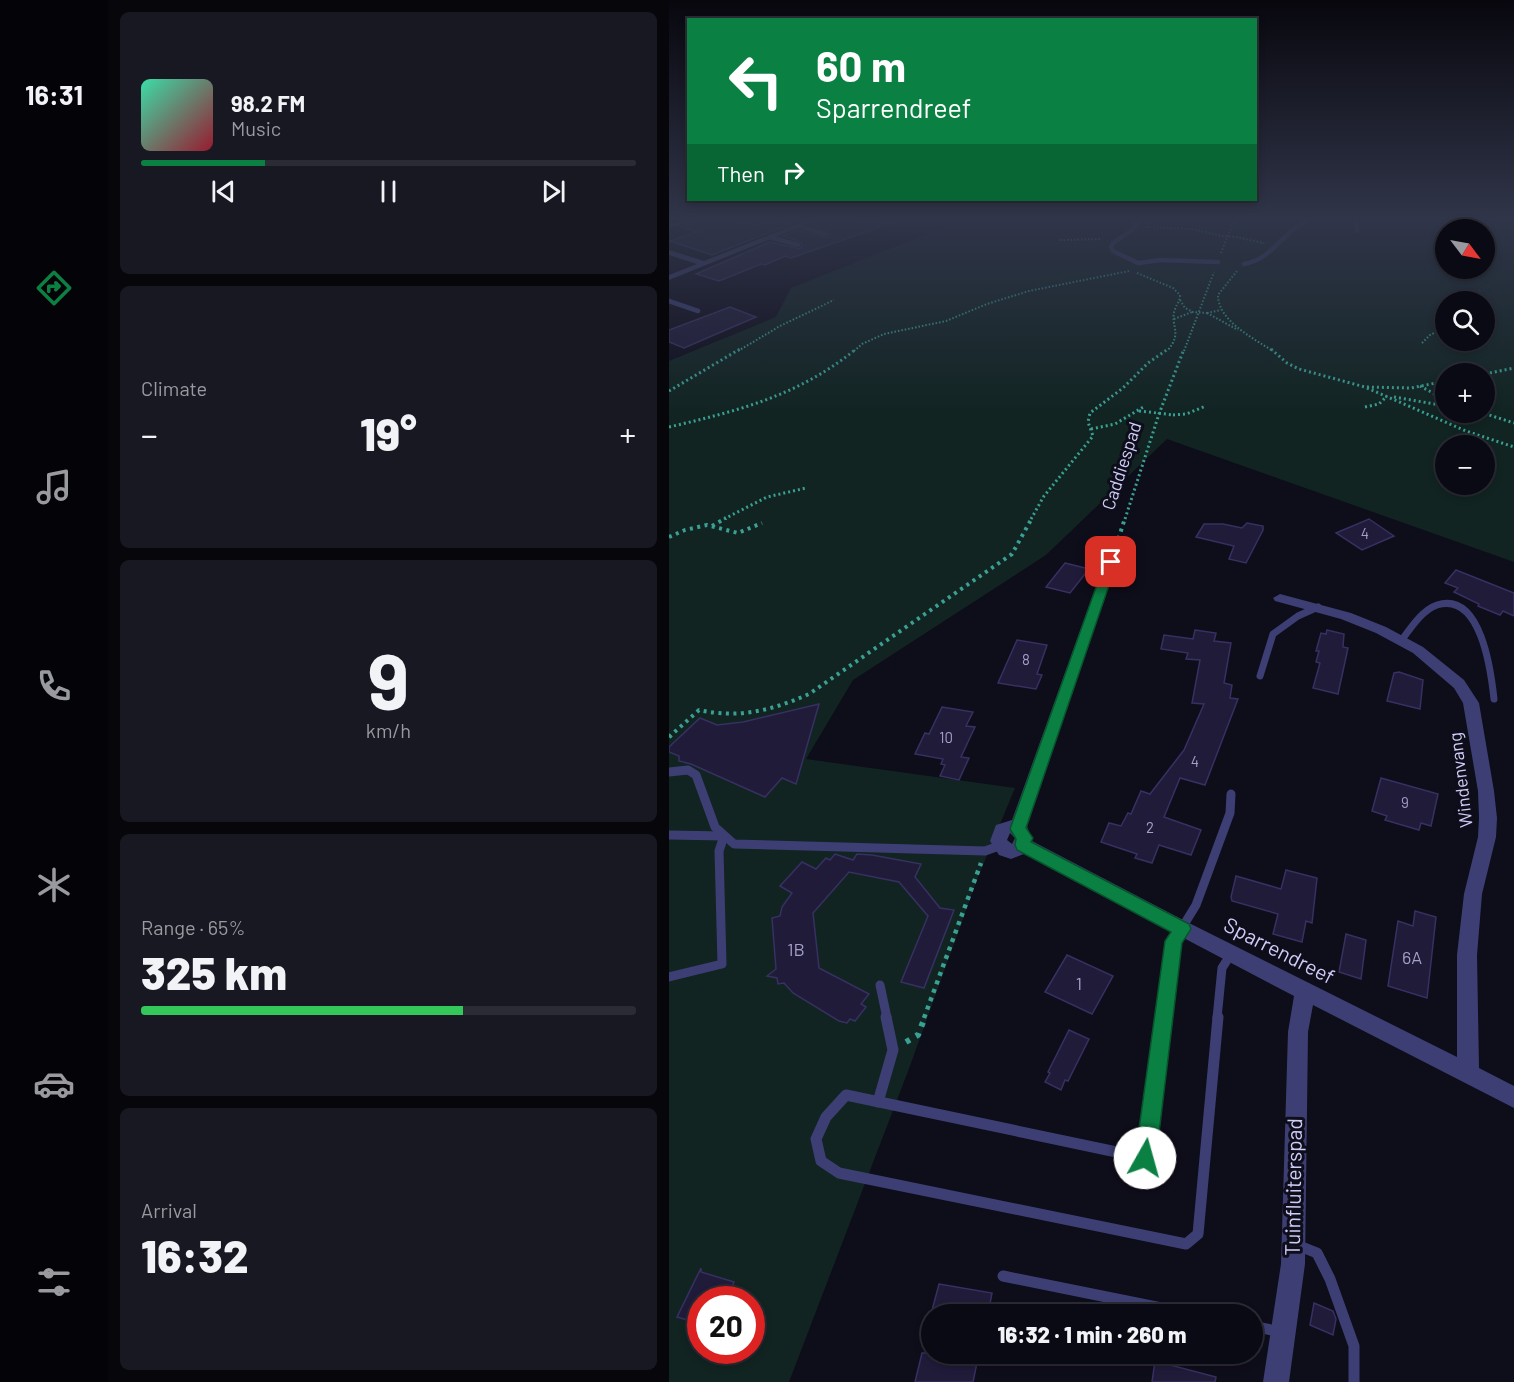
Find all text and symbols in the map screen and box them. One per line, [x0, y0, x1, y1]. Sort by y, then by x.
text: 60 m [816, 40, 906, 90]
icon: left [717, 42, 795, 120]
text: 16:31 [25, 78, 83, 110]
text: 98.2 FM [231, 90, 305, 116]
text: Sparrendreef [816, 91, 971, 123]
text: Music [231, 116, 281, 140]
icon: right [777, 156, 810, 189]
text: Then [717, 160, 765, 186]
icon: previous [207, 175, 240, 208]
icon: pause [372, 175, 405, 208]
icon: next [537, 175, 570, 208]
north arrow [1435, 219, 1495, 279]
map controls [1435, 219, 1495, 495]
icon: directions [33, 267, 75, 309]
button: search [1435, 291, 1495, 351]
button: + [1435, 363, 1495, 423]
text: Climate [141, 376, 207, 400]
text: 19° [360, 406, 417, 460]
text: − [141, 414, 158, 454]
text: + [620, 414, 636, 454]
street label: Caddiespad [1096, 419, 1146, 513]
button: − [1435, 435, 1495, 495]
icon: music [33, 466, 75, 508]
house number: 4 [1361, 524, 1369, 542]
pin [1085, 536, 1136, 587]
icon: arrive [1094, 545, 1127, 578]
text: 9 [368, 632, 409, 726]
house number: 8 [1022, 650, 1030, 668]
icon: phone [33, 665, 75, 707]
text: km/h [366, 718, 411, 742]
house number: 10 [939, 728, 953, 746]
street label: Windenvang [1443, 731, 1477, 829]
house number: 4 [1191, 752, 1199, 770]
house number: 9 [1401, 793, 1409, 811]
house number: 2 [1146, 818, 1154, 836]
icon: climate [33, 864, 75, 906]
street label: Sparrendreef [1220, 911, 1339, 988]
text: Range · 65% [141, 915, 245, 939]
house number: 1B [787, 938, 805, 960]
text: 325 km [141, 945, 287, 999]
house number: 6A [1402, 946, 1422, 968]
house number: 1 [1076, 972, 1082, 994]
icon: car [33, 1063, 75, 1105]
street label: Tuinfluiterspad [1279, 1118, 1306, 1256]
position arrow [1113, 1126, 1177, 1190]
text: Arrival [141, 1198, 197, 1222]
text: 16:32 [141, 1228, 249, 1282]
icon: filters [33, 1261, 75, 1303]
speed limit sign: 20 [687, 1286, 765, 1364]
text: 16:32 · 1 min · 260 m [997, 1321, 1187, 1347]

